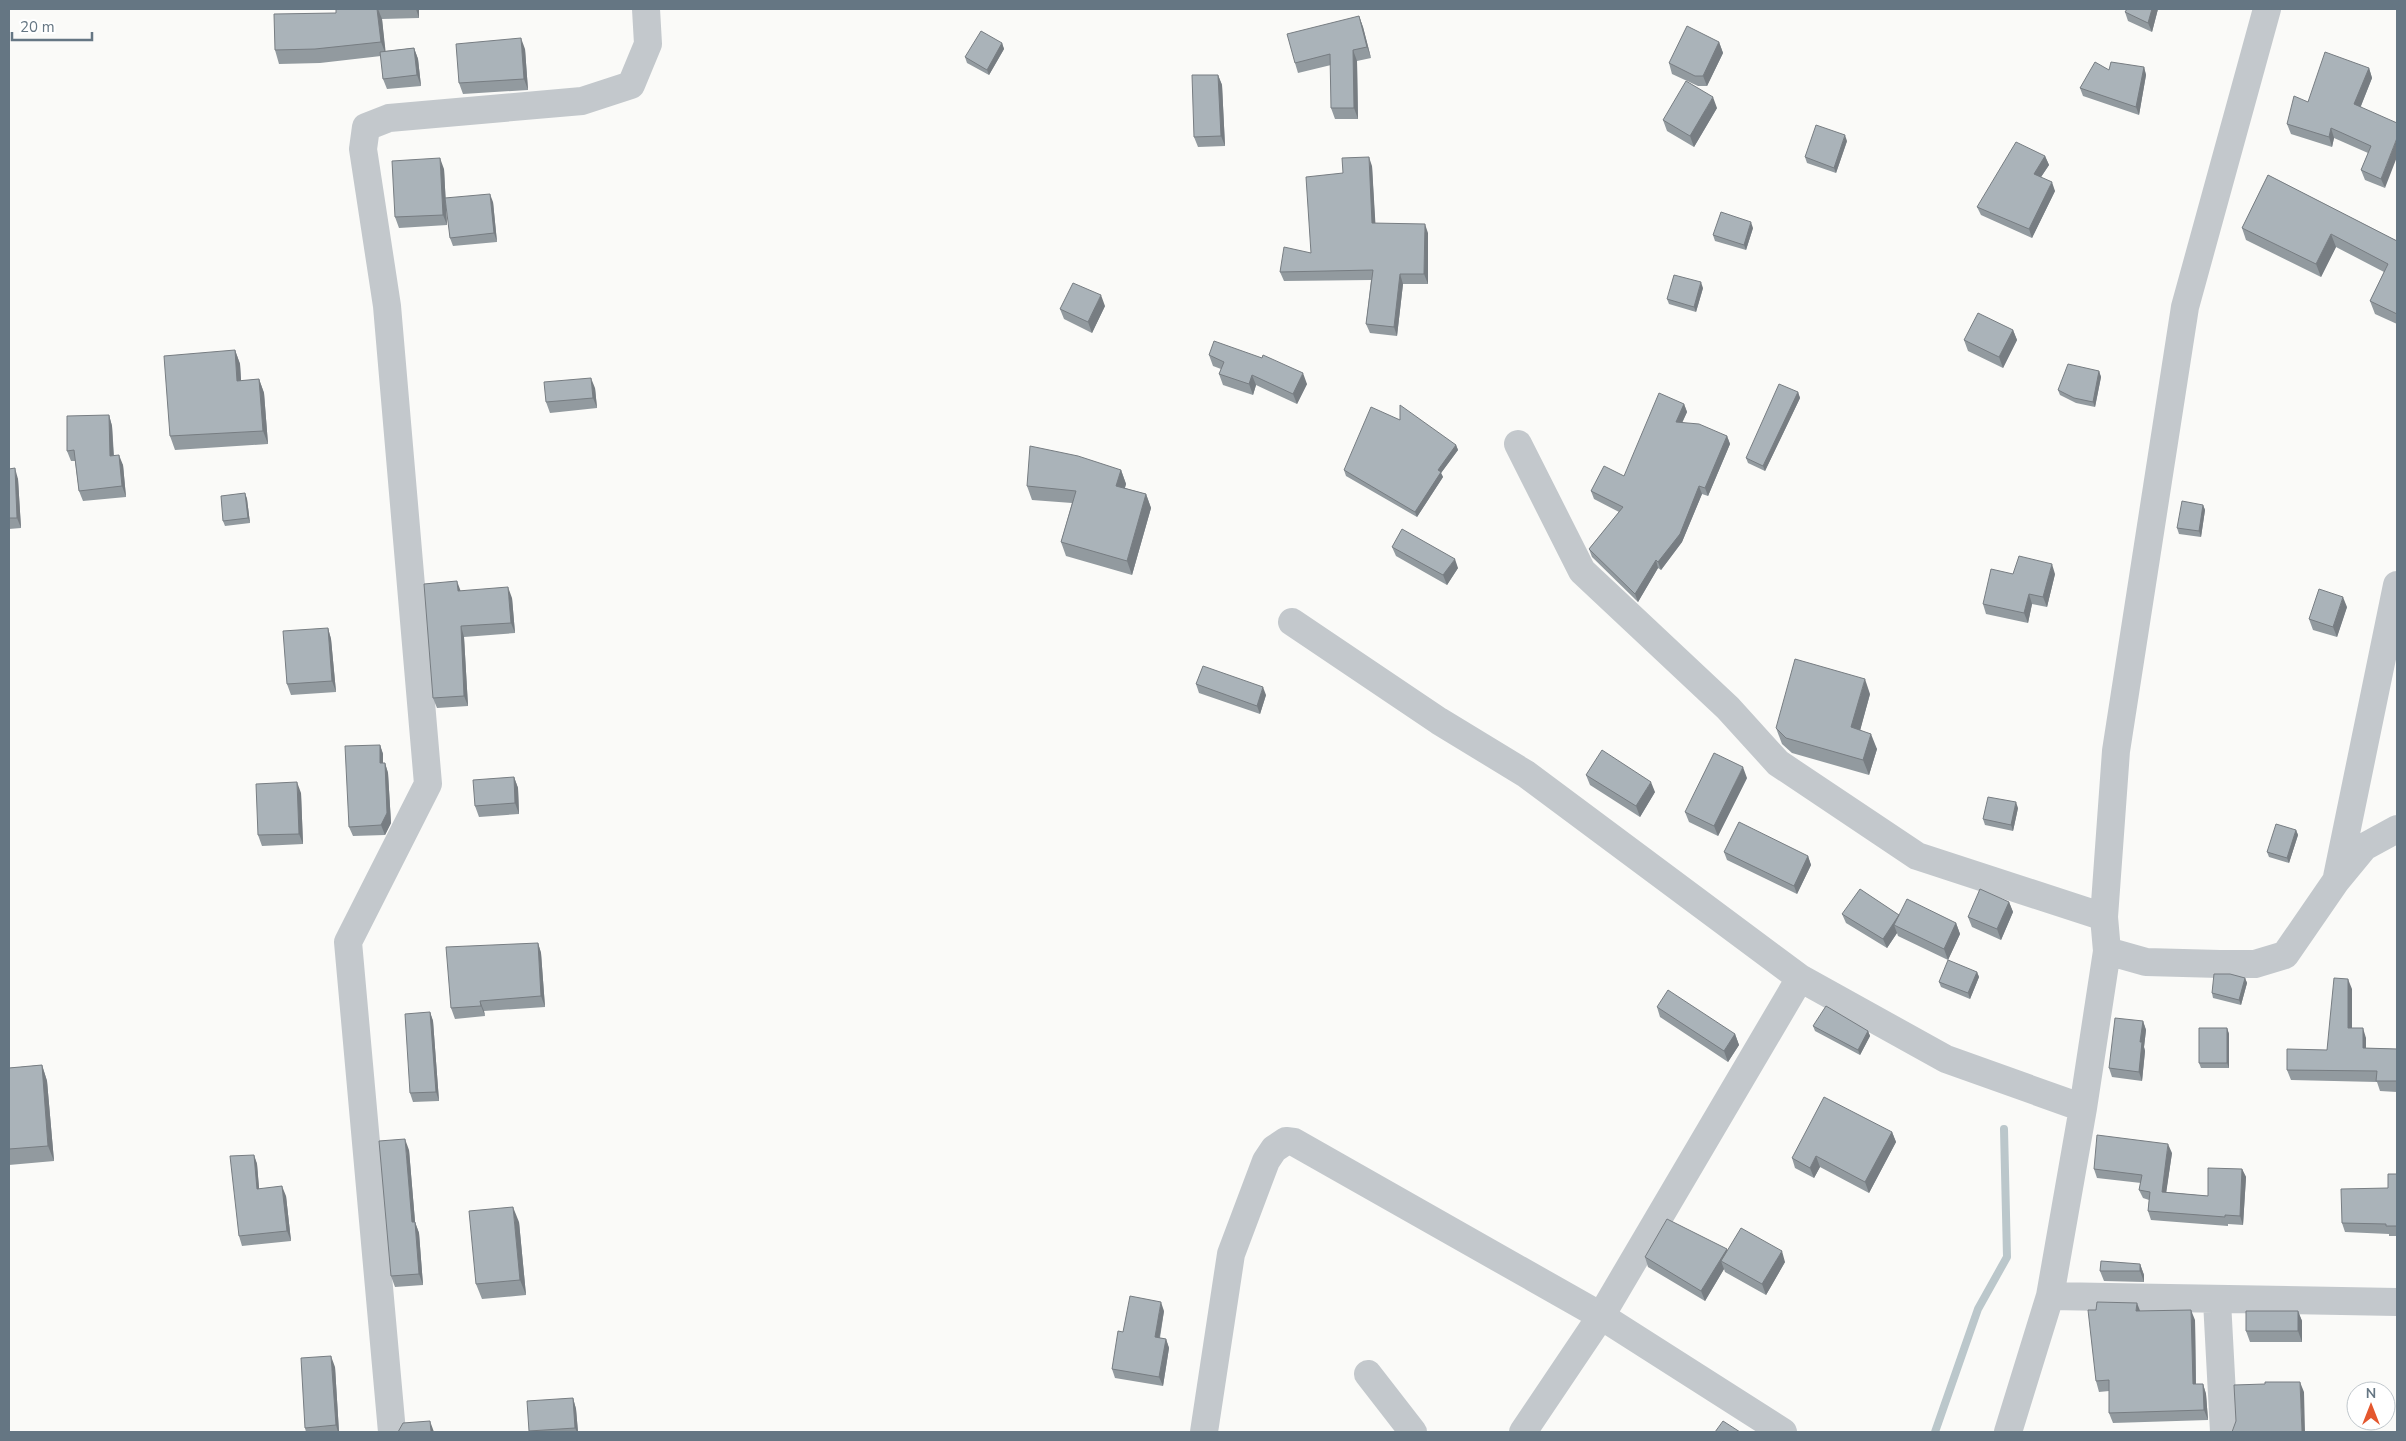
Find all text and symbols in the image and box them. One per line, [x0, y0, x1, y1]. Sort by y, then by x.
scale bar [12, 10, 92, 42]
text: 20 m [20, 17, 55, 37]
north arrow [2346, 1381, 2396, 1431]
text: N [2366, 1384, 2376, 1403]

